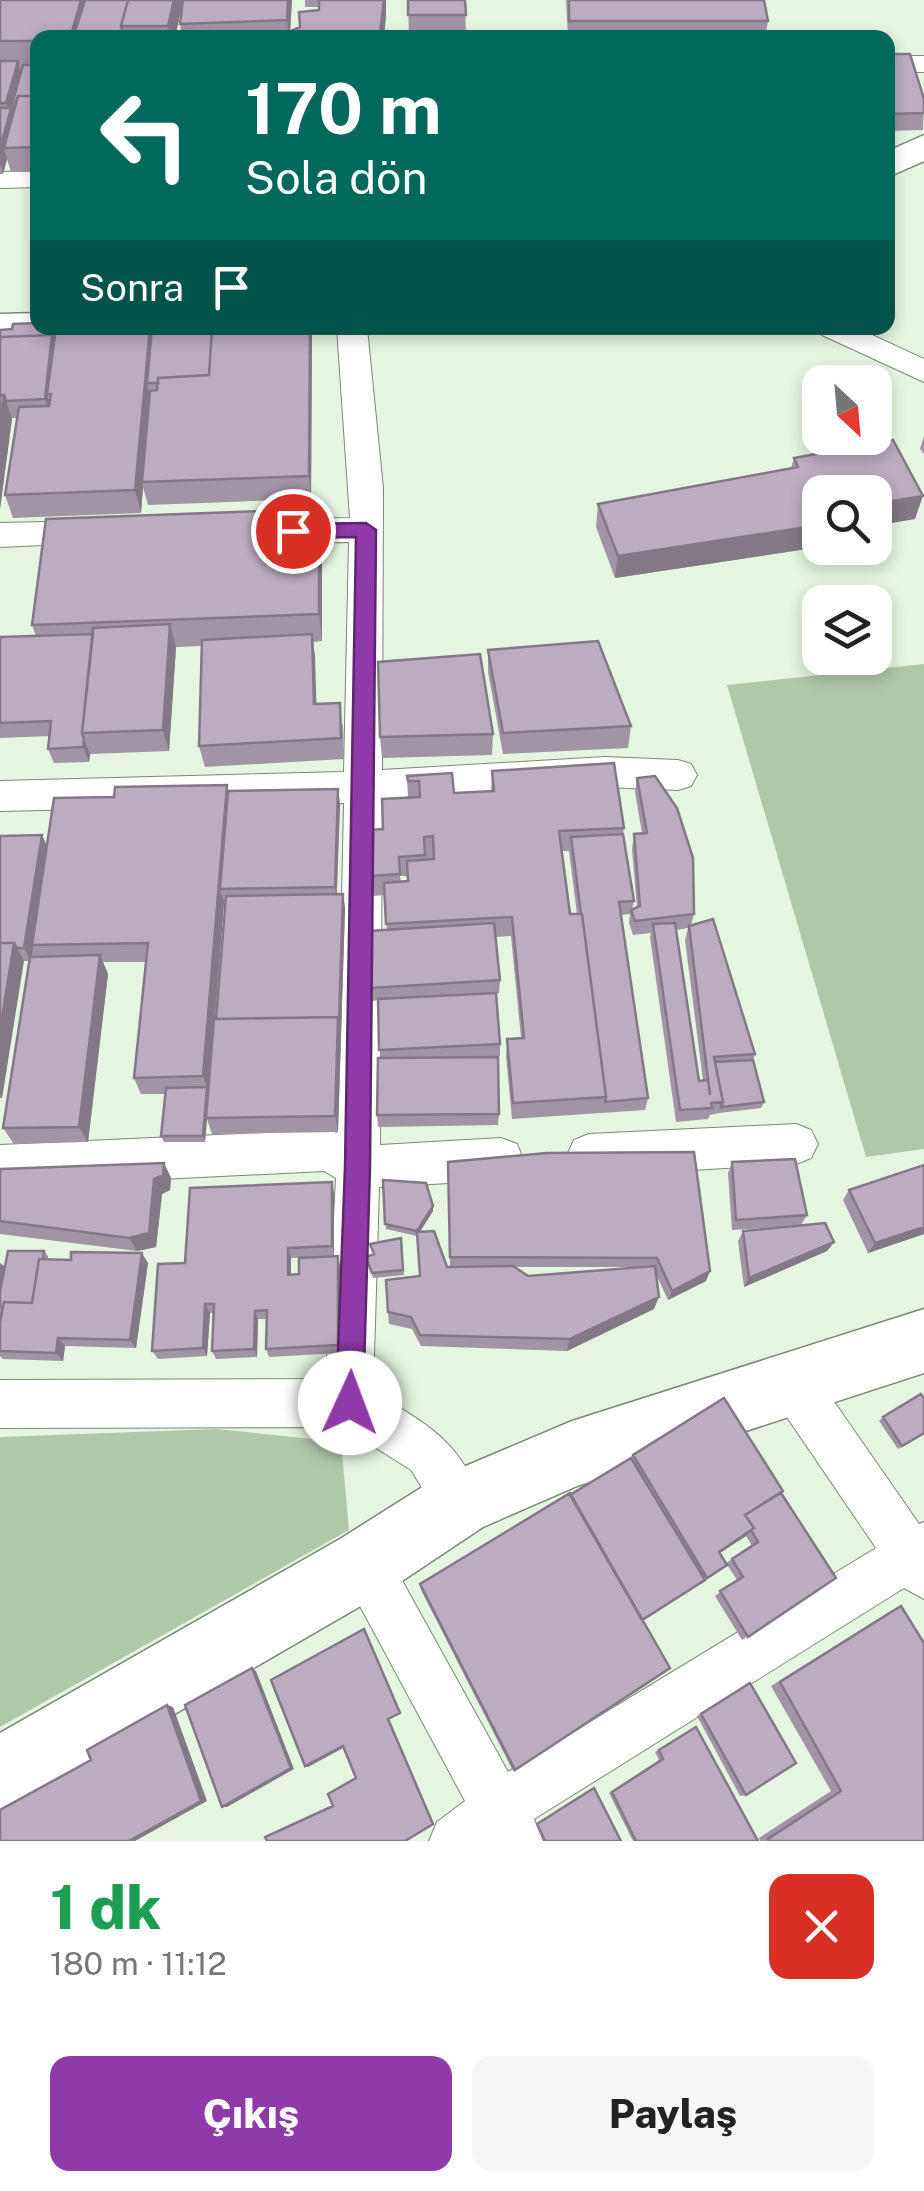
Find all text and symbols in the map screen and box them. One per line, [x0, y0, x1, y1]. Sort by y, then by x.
text: 170 m [245, 67, 442, 150]
icon: left [80, 70, 210, 200]
text: Sola dön [245, 151, 428, 204]
icon: arrive [204, 260, 259, 315]
text: Sonra [80, 265, 184, 310]
north arrow [802, 365, 892, 455]
map controls [802, 365, 892, 675]
button: search [802, 475, 892, 565]
pin [251, 489, 336, 574]
icon: arrive [266, 504, 321, 559]
button: layers [802, 585, 892, 675]
position arrow [298, 1351, 402, 1455]
text: 1 dk [50, 1872, 161, 1943]
button: close [769, 1874, 874, 1979]
text: 180 m · 11:12 [50, 1945, 227, 1982]
button: Çıkış [50, 2056, 452, 2171]
button: Paylaş [472, 2056, 874, 2171]

